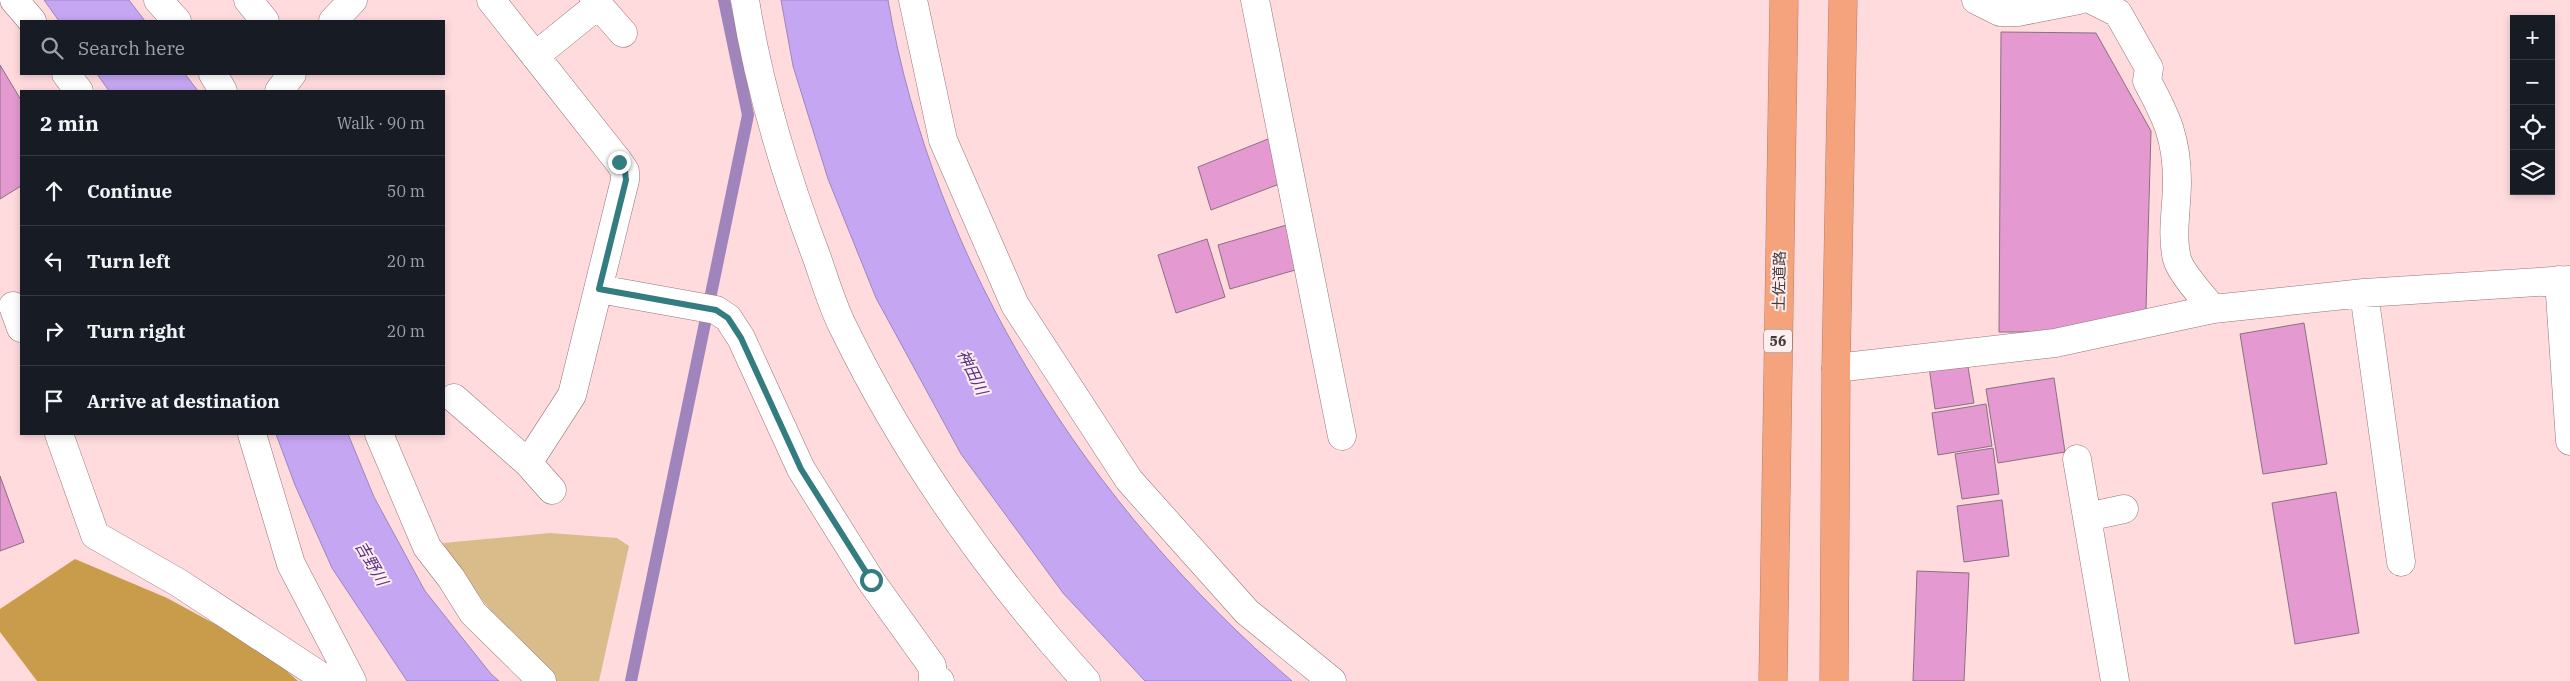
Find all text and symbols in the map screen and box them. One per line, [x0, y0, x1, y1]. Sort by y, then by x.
map controls [2510, 15, 2555, 195]
button: + [2510, 15, 2555, 60]
search box [20, 20, 445, 75]
icon: search [38, 34, 66, 62]
text: Search here [78, 36, 185, 60]
button: − [2510, 60, 2555, 105]
button: locate [2510, 105, 2555, 150]
text: 2 min [40, 109, 99, 137]
text: Walk · 90 m [337, 113, 425, 133]
button: layers [2510, 150, 2555, 195]
route end [608, 151, 631, 174]
icon: ahead [40, 177, 68, 205]
text: Continue [87, 179, 172, 203]
text: 50 m [387, 181, 425, 201]
icon: left [40, 247, 68, 275]
text: Turn left [87, 249, 170, 273]
text: 20 m [387, 251, 425, 271]
street label: 土佐道路 [1769, 251, 1789, 311]
icon: right [40, 317, 68, 345]
text: Turn right [87, 319, 185, 343]
text: 20 m [387, 321, 425, 341]
road number: 56 [1764, 330, 1792, 352]
water label: 神田川 [953, 346, 993, 400]
icon: arrive [40, 387, 68, 415]
text: Arrive at destination [87, 389, 280, 413]
water label: 吉野川 [351, 537, 394, 591]
route start [860, 569, 883, 592]

